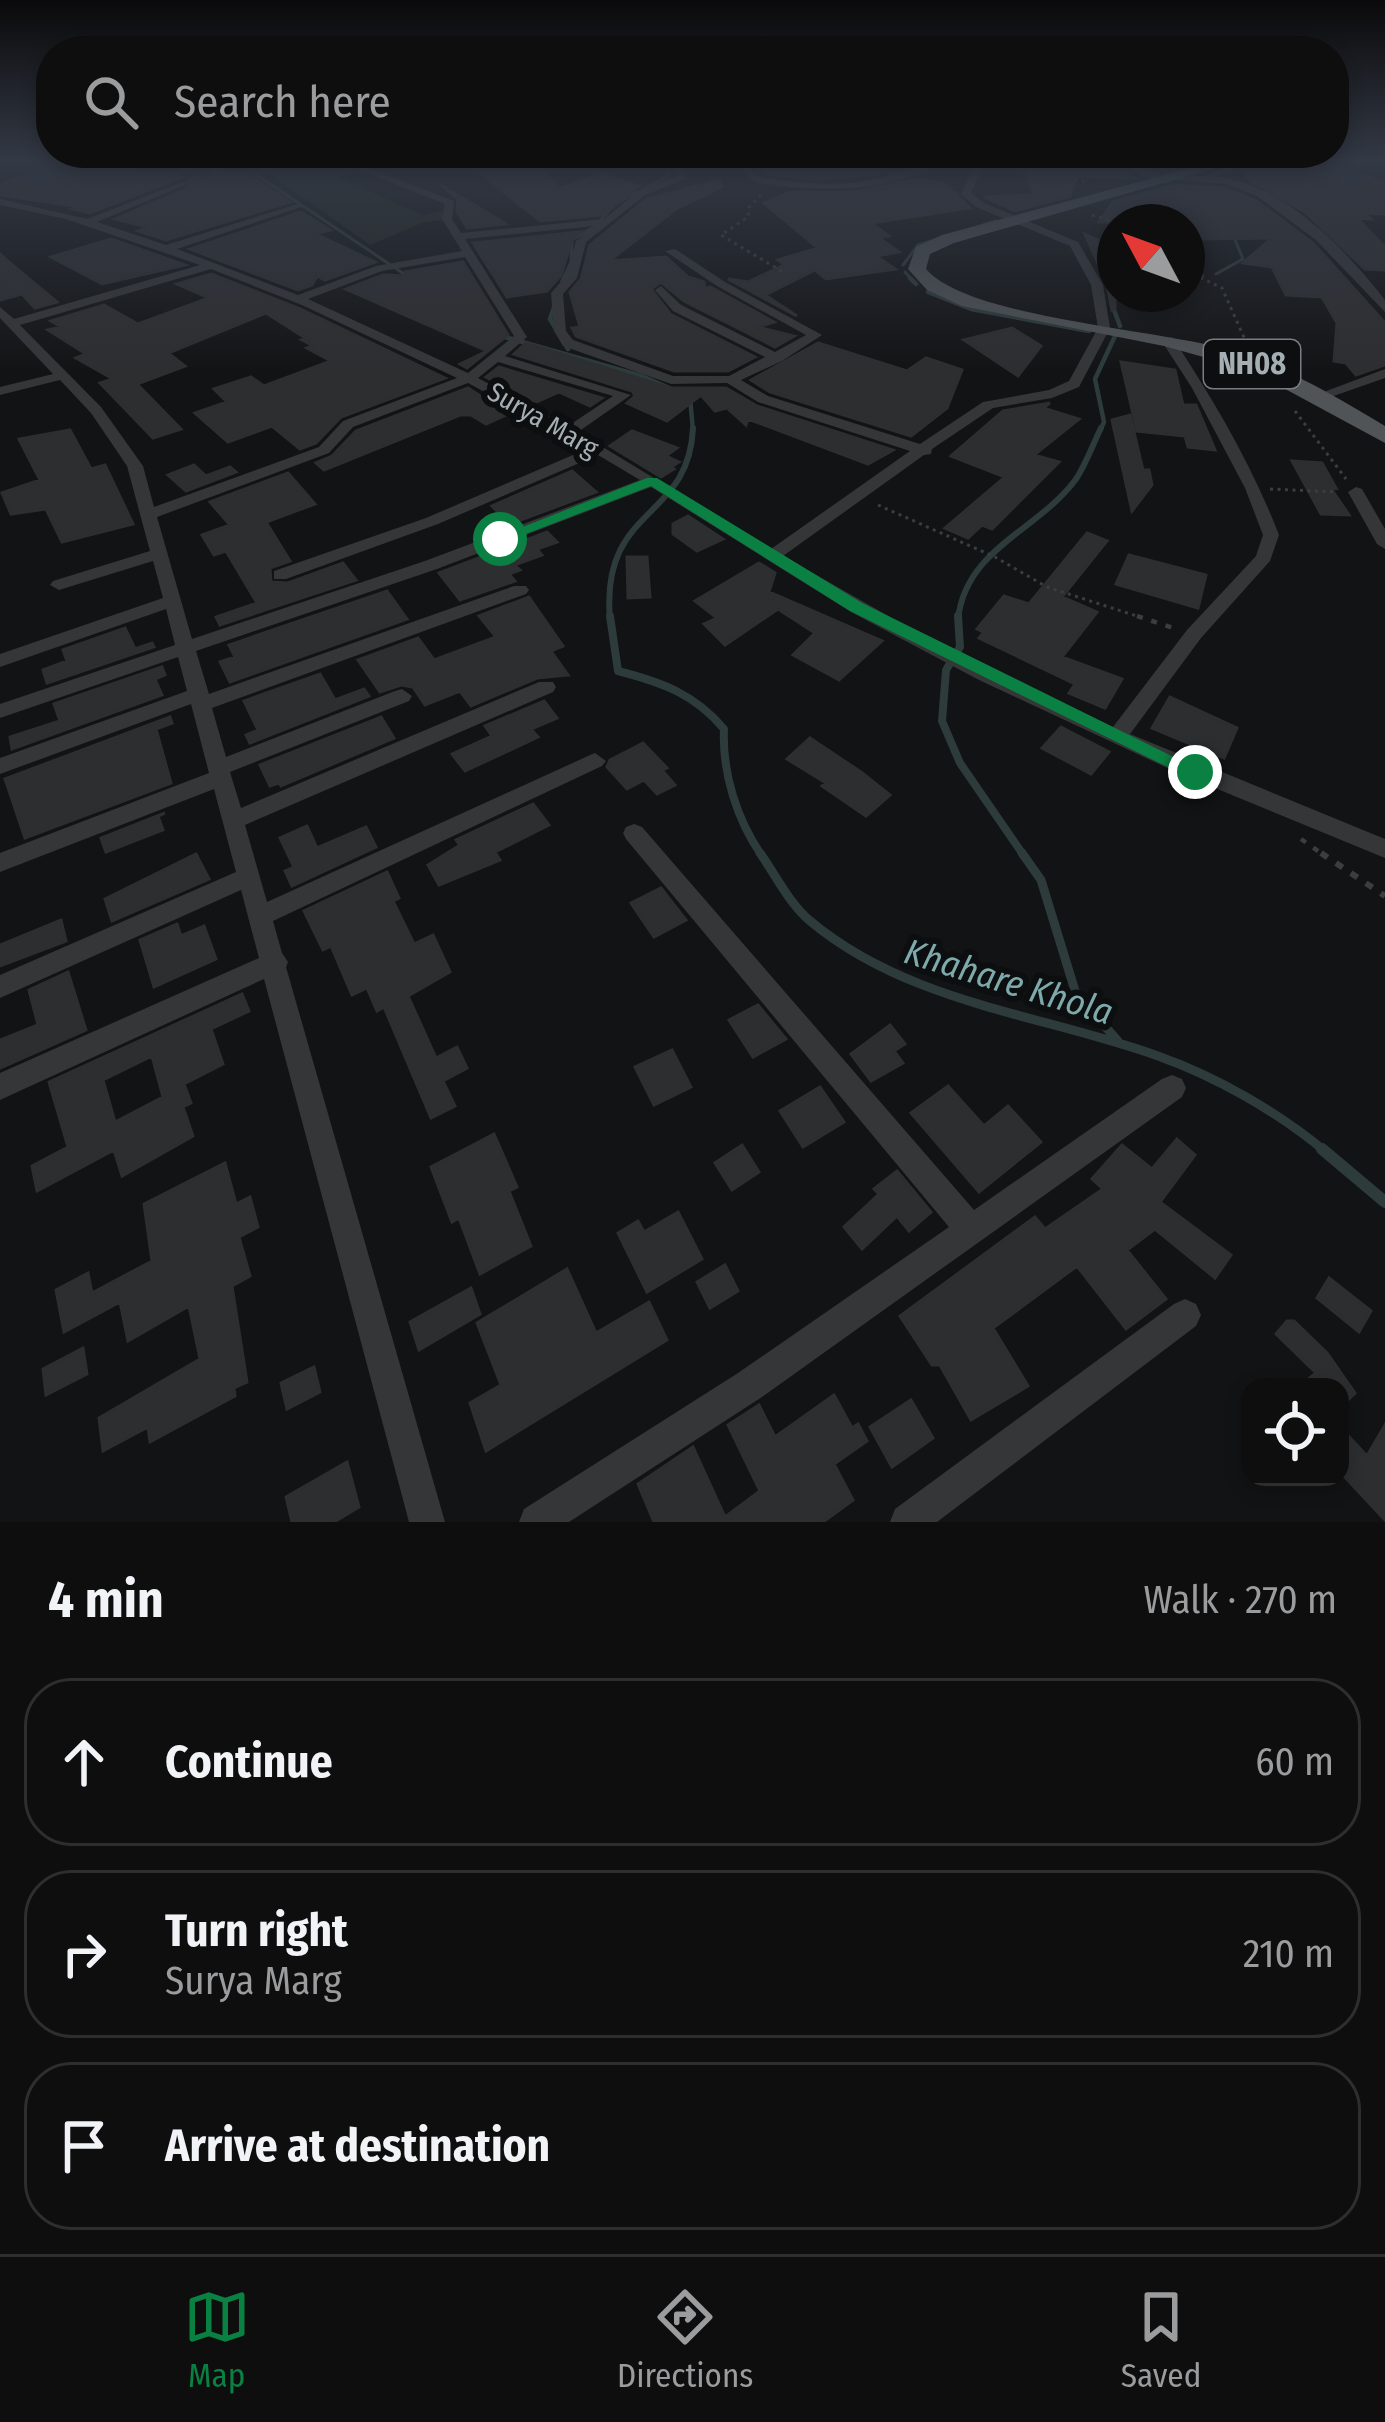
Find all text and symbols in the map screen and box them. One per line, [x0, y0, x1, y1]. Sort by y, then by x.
search box [36, 36, 1349, 168]
icon: search [78, 69, 144, 135]
text: Search here [174, 75, 391, 129]
north arrow [1097, 204, 1205, 312]
road number: NH08 [1204, 340, 1300, 388]
street label: Surya Marg [482, 376, 604, 465]
route start [473, 512, 527, 566]
route end [1168, 745, 1222, 799]
water label: Khahare Khola [899, 929, 1118, 1035]
map controls [1241, 1378, 1349, 1486]
button: locate [1241, 1378, 1349, 1486]
text: 4 min [48, 1569, 164, 1631]
text: Walk · 270 m [1143, 1577, 1337, 1623]
icon: ahead [51, 1729, 117, 1795]
text: Continue [165, 1735, 333, 1789]
text: 60 m [1255, 1739, 1334, 1785]
text: Turn right [165, 1904, 348, 1958]
icon: right [51, 1921, 117, 1987]
text: 210 m [1243, 1931, 1334, 1977]
text: Surya Marg [165, 1958, 342, 2004]
icon: arrive [51, 2113, 117, 2179]
text: Arrive at destination [165, 2119, 550, 2173]
tab: Map [184, 2284, 250, 2396]
tab: Directions [617, 2284, 753, 2396]
tab: Saved [1121, 2284, 1201, 2396]

